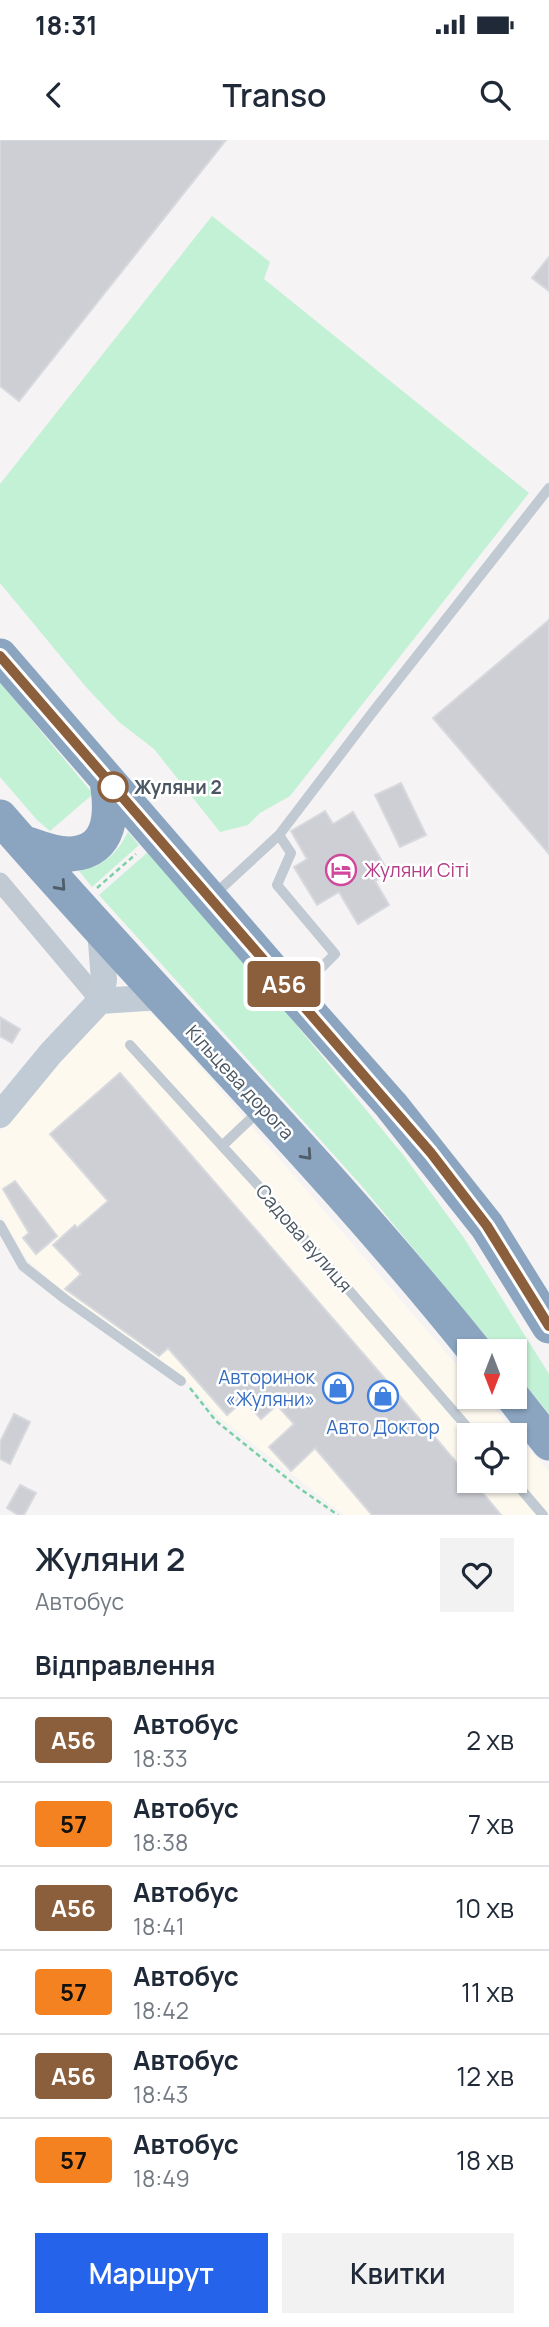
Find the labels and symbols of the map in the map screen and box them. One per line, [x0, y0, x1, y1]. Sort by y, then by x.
marker: Жуляни 2 [98, 772, 128, 802]
place label: Жуляни 2 [134, 774, 222, 800]
hotel icon: Жуляни Сіті [324, 853, 358, 887]
place label: Жуляни Сіті [364, 857, 469, 883]
one-way arrow [53, 878, 66, 891]
line badge: A56 [244, 961, 324, 1007]
street label: Кільцева дорога [180, 1019, 300, 1145]
one-way arrow [299, 1147, 311, 1160]
street label: Садова вулиця [250, 1178, 358, 1298]
north arrow [457, 1339, 527, 1409]
place label: Авторинок «Жуляни» [218, 1364, 316, 1412]
shop icon: Авторинок «Жуляни» [321, 1371, 355, 1405]
shop icon: Авто Доктор [366, 1379, 400, 1413]
place label: Авто Доктор [326, 1414, 440, 1440]

